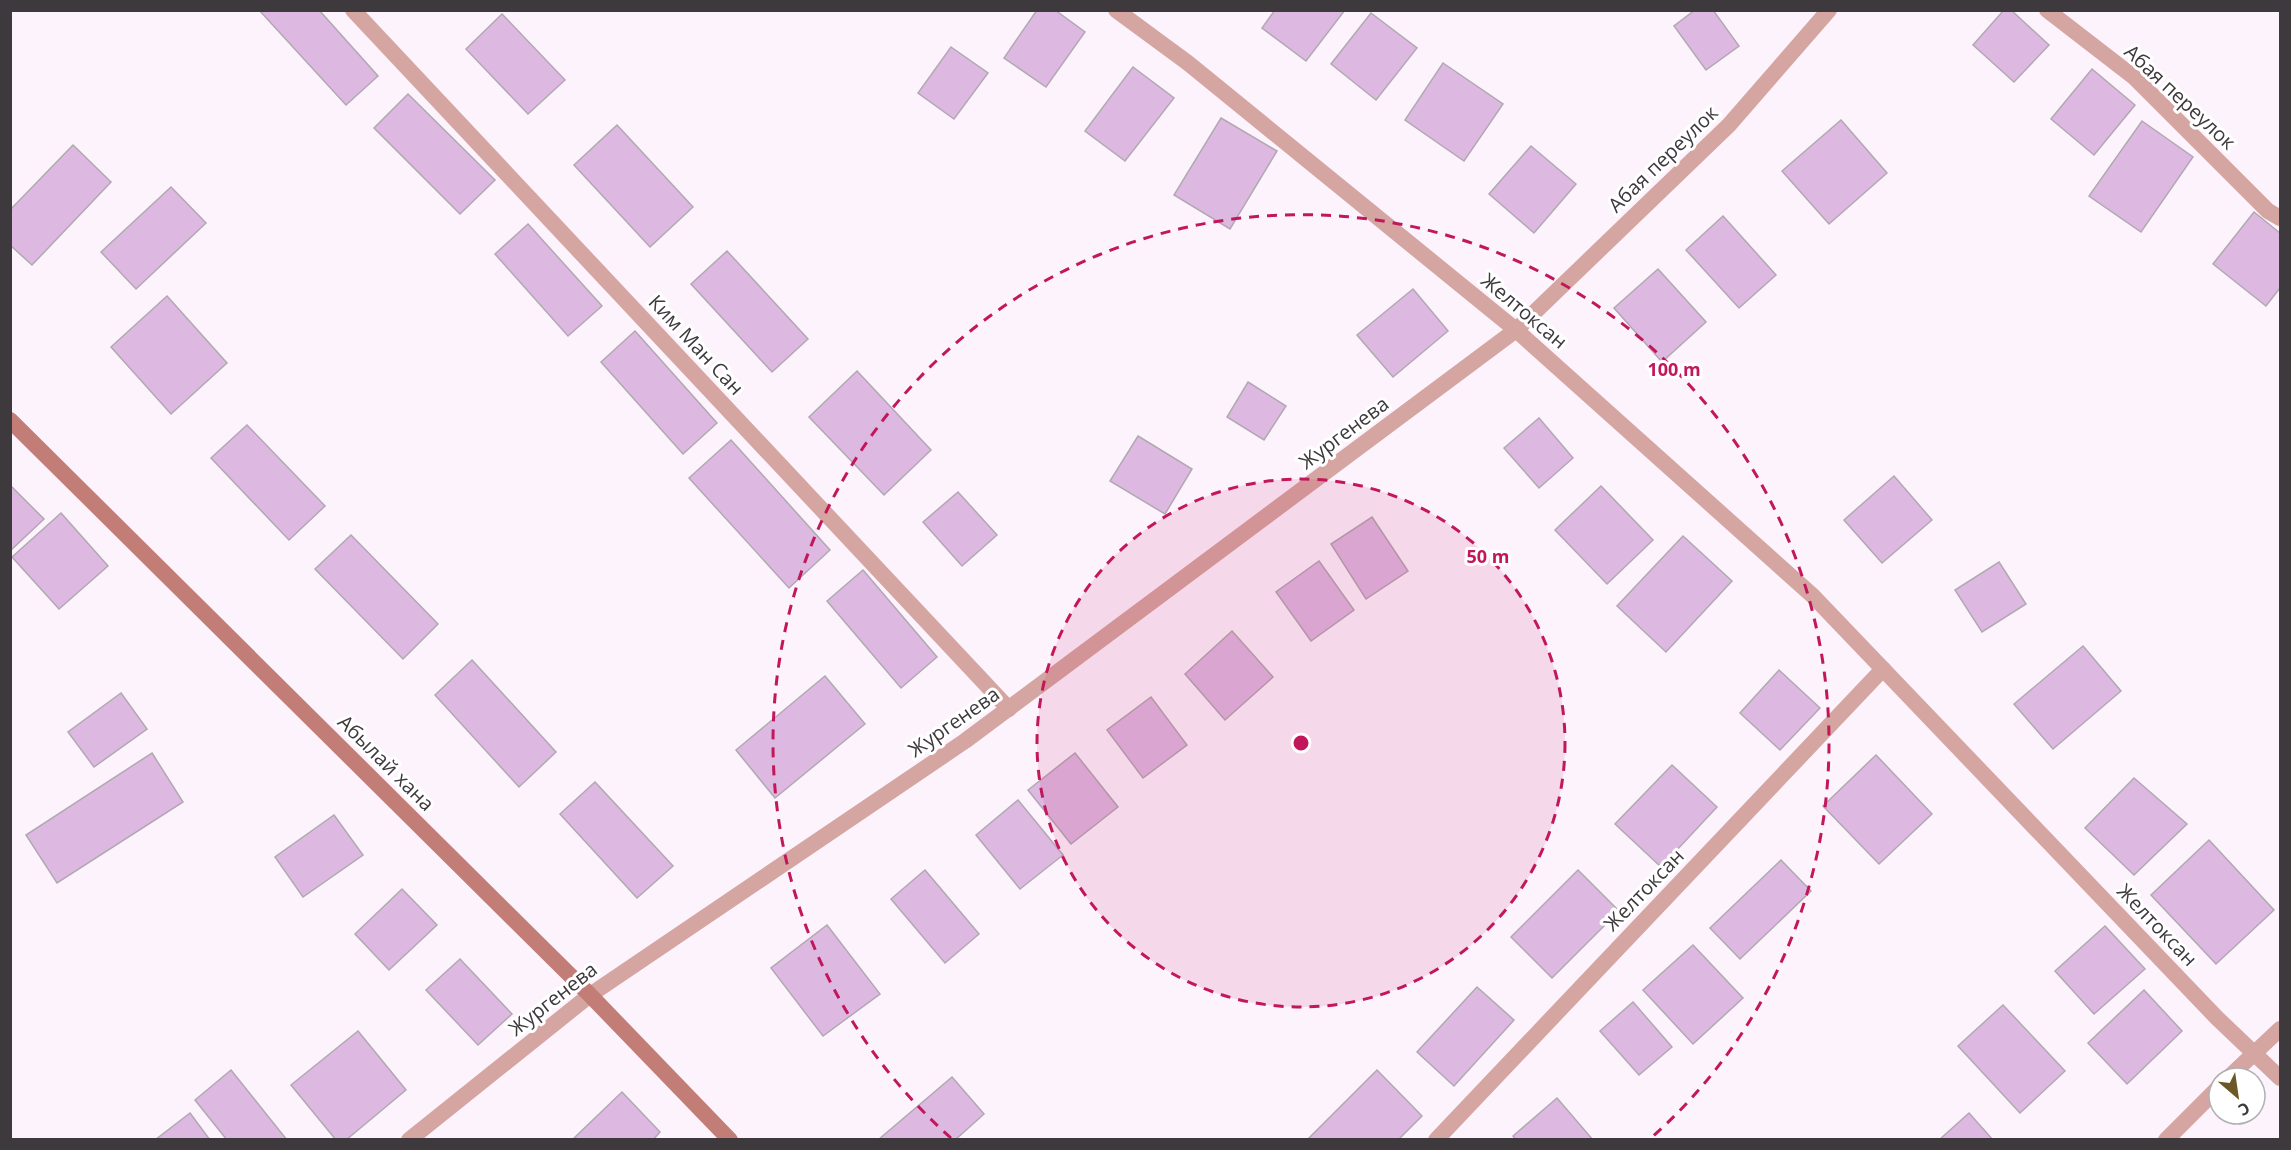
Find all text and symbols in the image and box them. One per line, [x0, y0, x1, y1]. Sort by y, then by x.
street label: Абая переулок [2119, 38, 2242, 156]
street label: Абая переулок [1602, 99, 1724, 218]
street label: Желтоксан [1476, 267, 1573, 355]
street label: Ким Ман Сан [643, 289, 750, 401]
text: 100 m [1647, 357, 1701, 381]
street label: Жургенева [1293, 390, 1394, 475]
text: 50 m [1467, 544, 1509, 568]
street label: Жургенева [903, 680, 1005, 763]
street label: Абылай хана [332, 709, 440, 817]
centre of rings [1291, 733, 1311, 753]
street label: Желтоксан [1598, 843, 1690, 937]
street label: Желтоксан [2111, 878, 2203, 972]
street label: Жургенева [503, 956, 603, 1042]
north arrow [2207, 1066, 2267, 1126]
text: С [2234, 1097, 2254, 1121]

